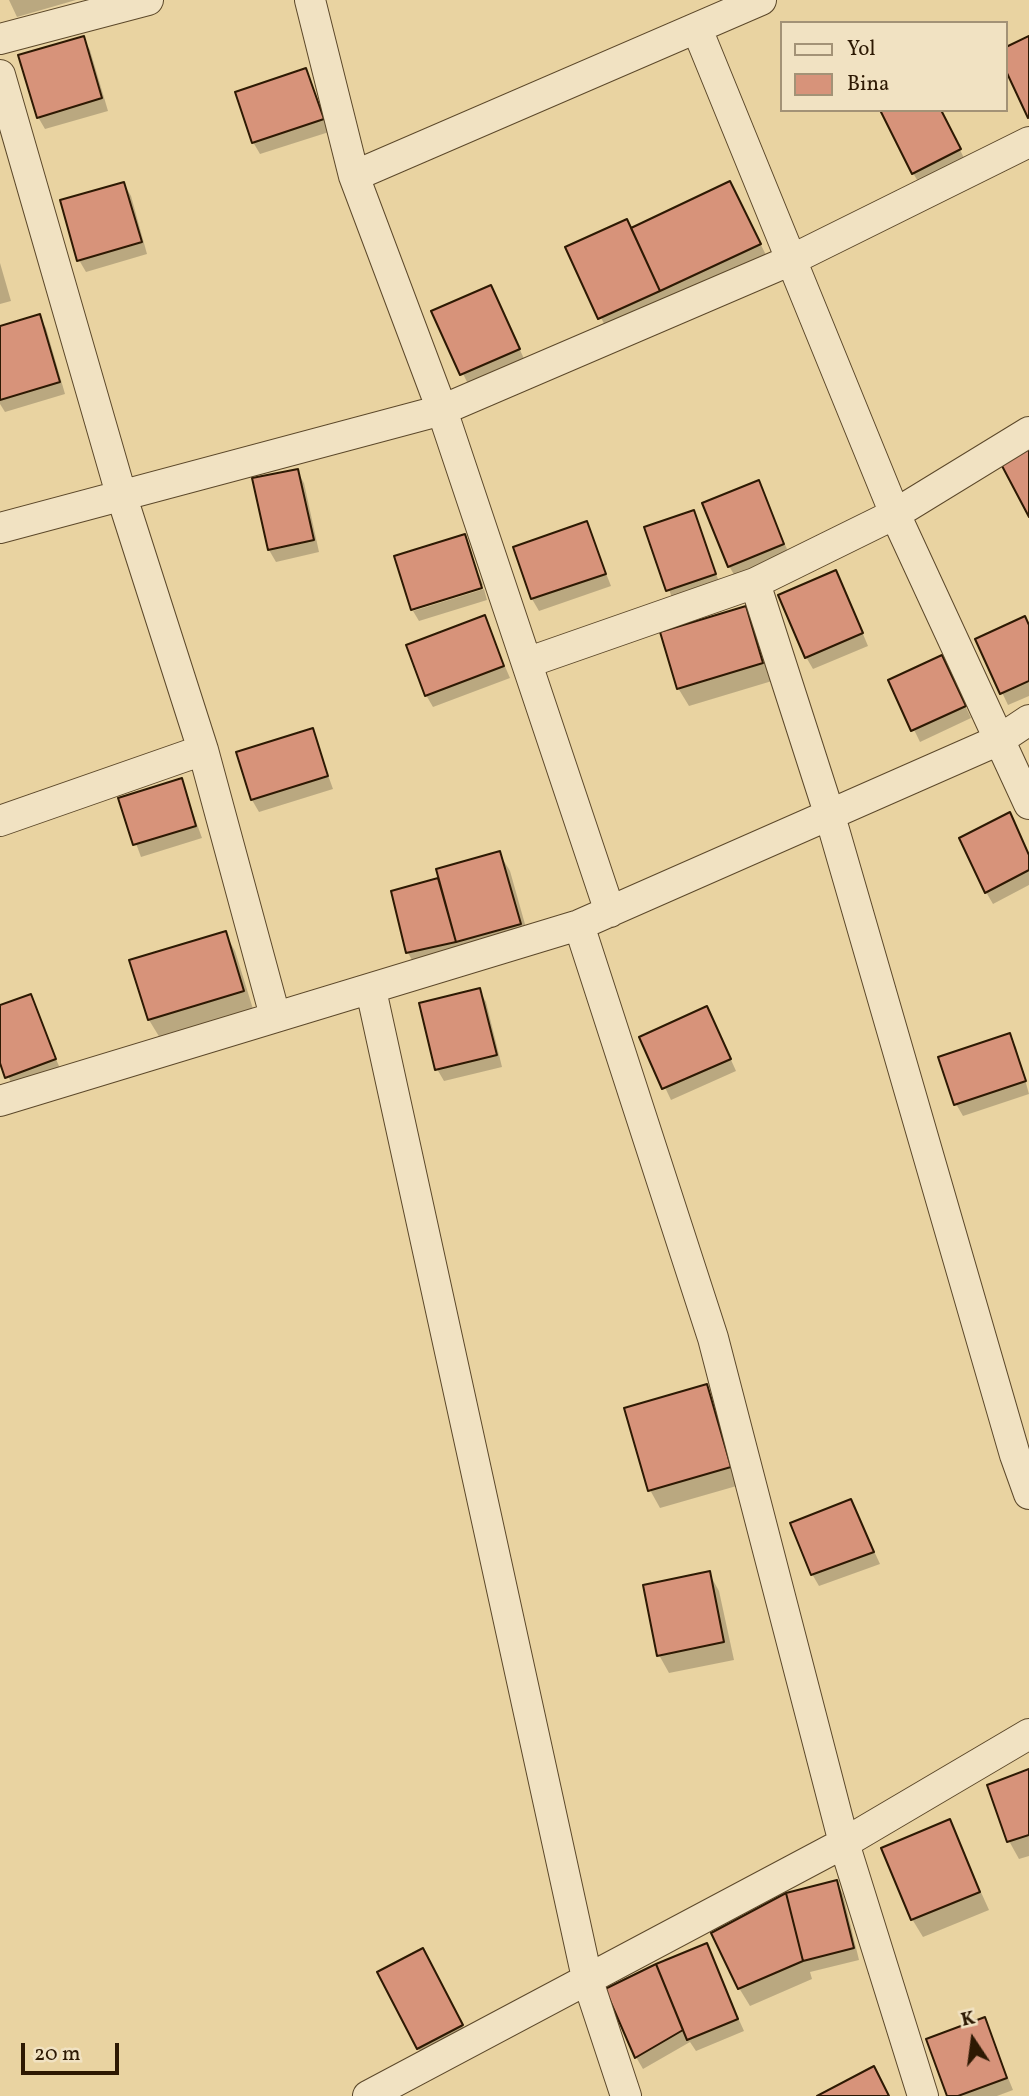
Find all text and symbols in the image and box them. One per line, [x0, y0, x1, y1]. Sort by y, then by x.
legend [780, 21, 1008, 112]
text: Yol [847, 35, 876, 64]
text: Bina [847, 70, 889, 99]
north arrow [938, 2005, 1008, 2075]
text: K [959, 2005, 978, 2034]
scale bar [24, 2030, 122, 2074]
text: 20 m [34, 2040, 80, 2069]

